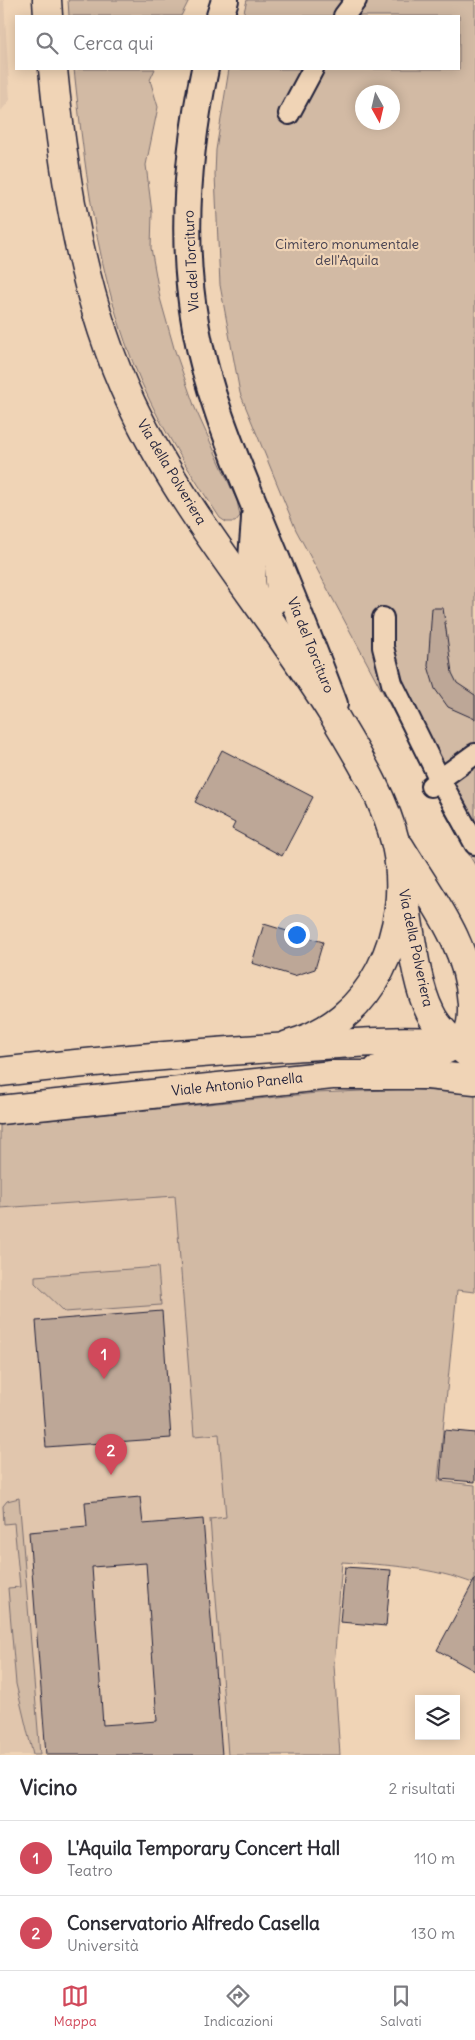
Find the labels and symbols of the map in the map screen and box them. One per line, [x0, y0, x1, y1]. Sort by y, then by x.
north arrow [355, 85, 400, 130]
street label: Via del Torcituro [179, 210, 203, 312]
park label: Cimitero monumentale dell'Aquila [275, 235, 419, 269]
street label: Via della Polveriera [133, 416, 211, 528]
street label: Via del Torcituro [284, 594, 338, 696]
street label: Via della Polveriera [395, 887, 437, 1009]
your location [284, 922, 310, 948]
street label: Viale Antonio Panella [170, 1068, 304, 1100]
pin: 1 [88, 1338, 120, 1379]
pin: 2 [95, 1434, 127, 1475]

